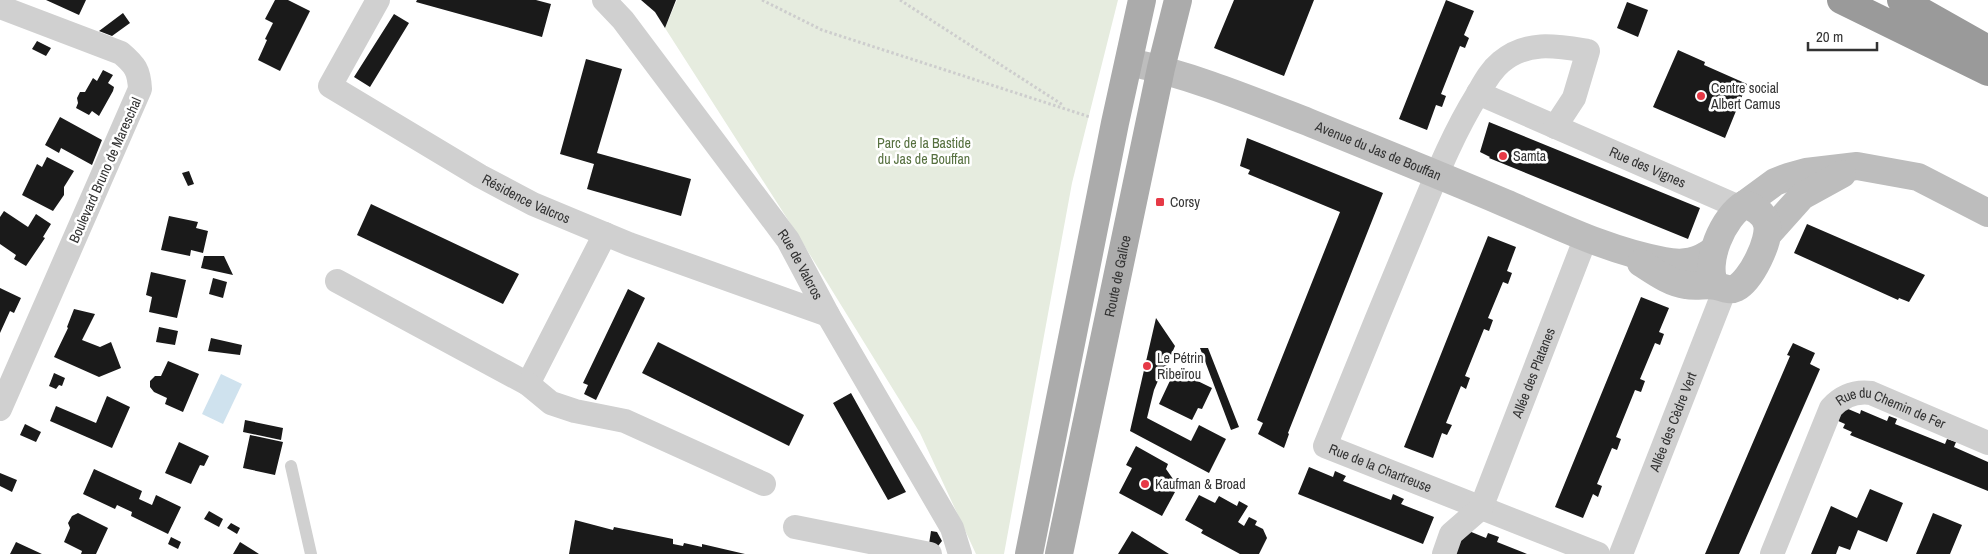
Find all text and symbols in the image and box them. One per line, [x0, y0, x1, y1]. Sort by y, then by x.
scale bar [1808, 20, 1877, 52]
text: 20 m [1816, 26, 1843, 47]
place label: Centre social Albert Camus [1710, 79, 1781, 113]
marker: Centre social Albert Camus [1695, 90, 1707, 102]
street label: Boulevard Bruno de Mareschal [65, 94, 145, 246]
street label: Avenue du Jas de Bouffan [1312, 117, 1444, 184]
park label: Parc de la Bastide du Jas de Bouffan [877, 134, 971, 168]
street label: Rue des Vignes [1607, 142, 1689, 192]
place label: Samta [1513, 147, 1547, 165]
marker: Samta [1497, 150, 1509, 162]
street label: Résidence Valcros [479, 170, 573, 228]
place label: Corsy [1170, 193, 1200, 211]
marker: Corsy [1154, 196, 1166, 208]
street label: Rue de Valcros [774, 225, 827, 303]
street label: Route de Galice [1100, 234, 1135, 319]
street label: Allée des Platanes [1507, 325, 1559, 421]
place label: Le Pétrin Ribeïrou [1157, 349, 1204, 383]
marker: Le Pétrin Ribeïrou [1141, 360, 1153, 372]
street label: Allée des Cèdre Vert [1645, 369, 1701, 475]
street label: Rue du Chemin de Fer [1832, 383, 1948, 433]
street label: Rue de la Chartreuse [1326, 439, 1434, 496]
place label: Kaufman & Broad [1155, 475, 1246, 493]
marker: Kaufman & Broad [1139, 478, 1151, 490]

